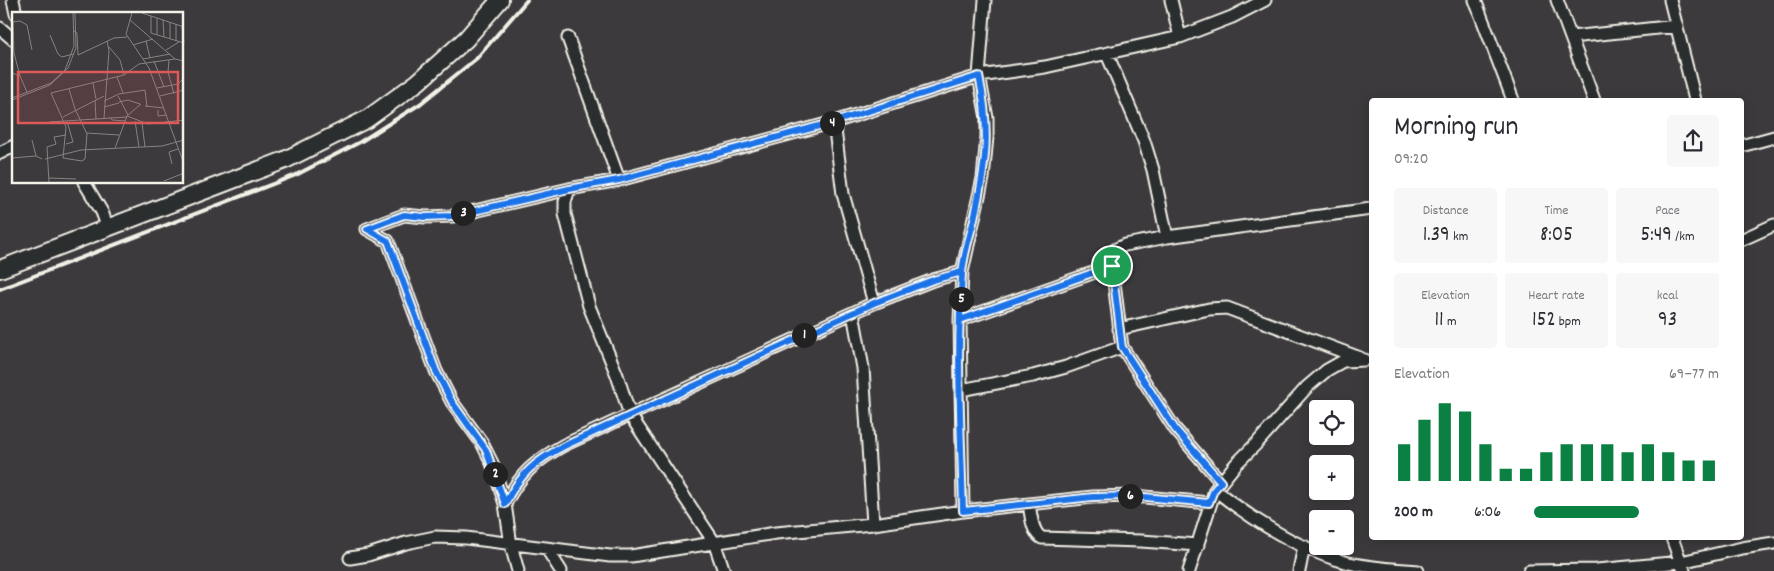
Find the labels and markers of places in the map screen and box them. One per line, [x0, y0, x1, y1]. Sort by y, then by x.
pin: 4 [820, 110, 844, 136]
pin: 3 [450, 200, 476, 226]
pin [1091, 245, 1133, 287]
pin: 5 [948, 286, 974, 312]
pin: 1 [792, 322, 816, 348]
pin: 2 [482, 462, 508, 486]
pin: 6 [1118, 484, 1142, 508]

